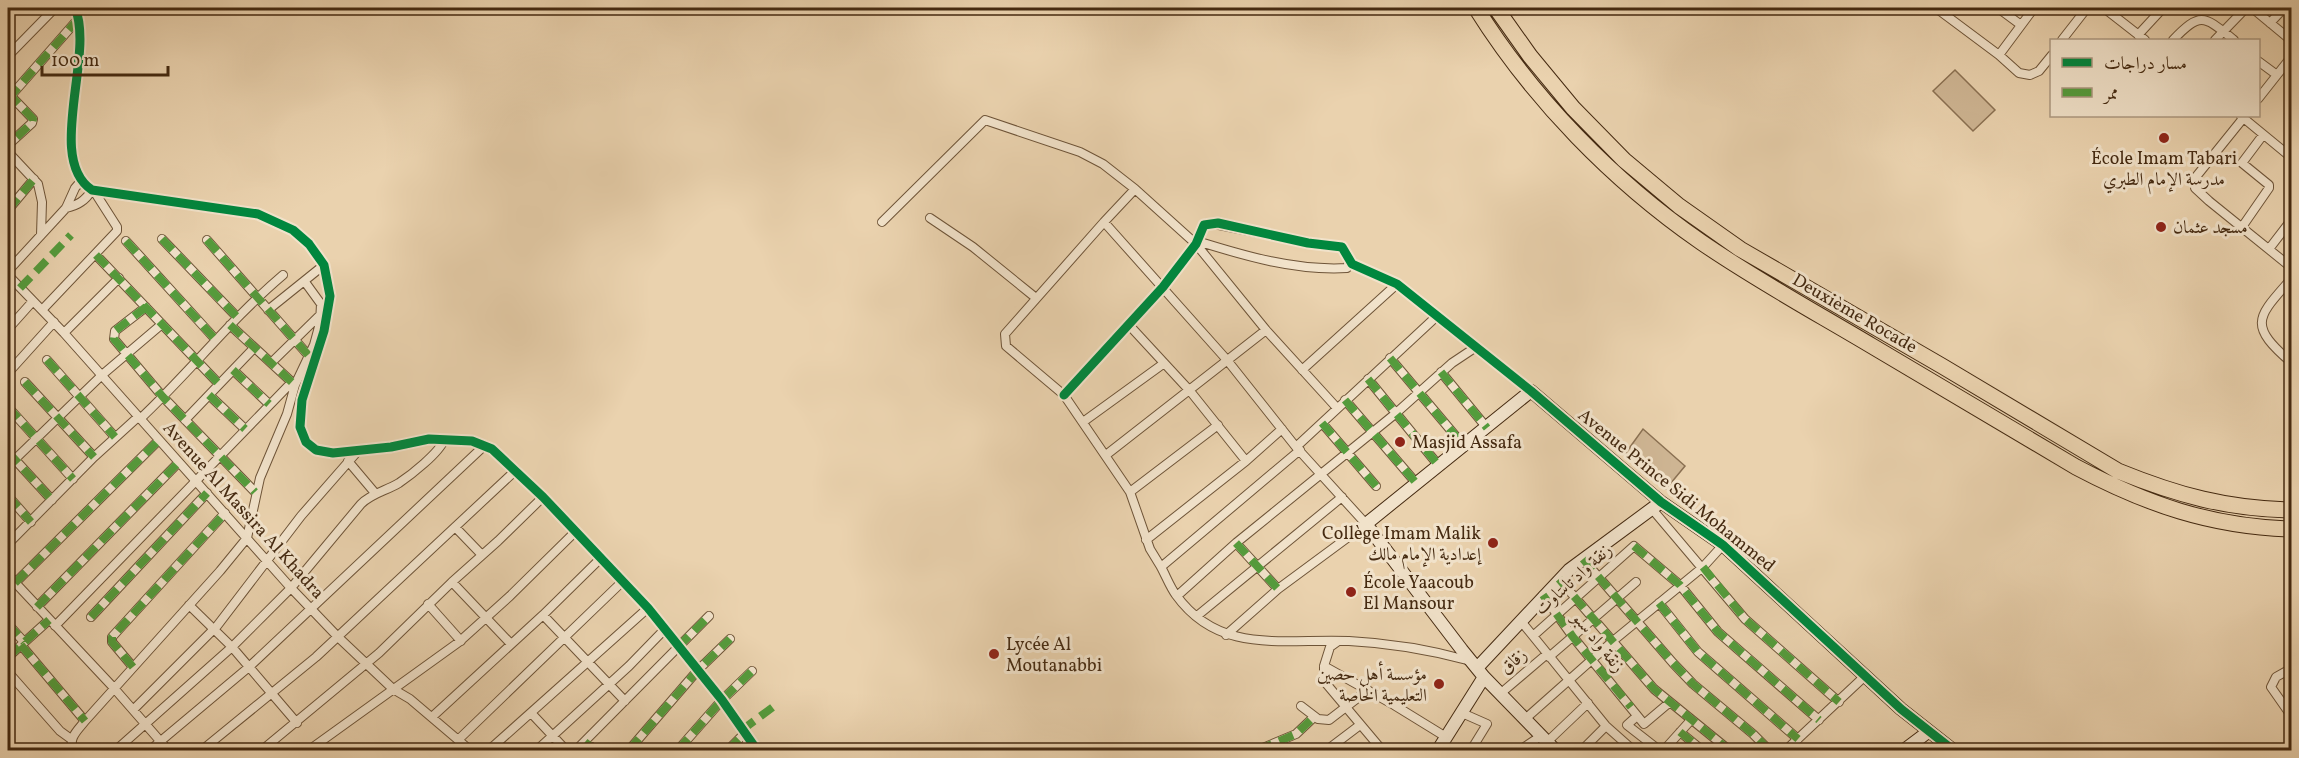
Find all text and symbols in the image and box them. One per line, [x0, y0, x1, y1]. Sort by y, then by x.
scale bar [42, 39, 168, 77]
legend [2050, 39, 2260, 117]
text: 100 m [51, 49, 100, 74]
text: مسار دراجات [2104, 52, 2187, 77]
text: ممر [2102, 82, 2118, 107]
marker: École Imam Tabari مدرسة الإمام الطبري [2157, 131, 2171, 145]
place label: École Imam Tabari مدرسة الإمام الطبري [2091, 147, 2237, 195]
place label: مسجد عثمان [2173, 216, 2248, 241]
marker: مسجد عثمان [2154, 220, 2168, 234]
street label: Deuxième Rocade [1787, 268, 1921, 360]
street label: Avenue Prince Sidi Mohammed [1572, 404, 1780, 579]
street label: Avenue Al Massira Al Khadra [156, 417, 329, 605]
place label: Masjid Assafa [1412, 431, 1522, 456]
marker: Masjid Assafa [1393, 435, 1407, 449]
place label: Collège Imam Malik إعدادية الإمام مالك [1322, 522, 1482, 570]
marker: Collège Imam Malik إعدادية الإمام مالك [1486, 536, 1500, 550]
street label: زنقة واد تاساوت [1530, 539, 1618, 622]
place label: École Yaacoub El Mansour [1363, 571, 1474, 617]
marker: École Yaacoub El Mansour [1344, 585, 1358, 599]
street label: زنقة واد سبو [1564, 606, 1630, 679]
place label: Lycée Al Moutanabbi [1006, 633, 1102, 679]
street label: زقاق [1495, 643, 1533, 681]
marker: Lycée Al Moutanabbi [987, 647, 1001, 661]
place label: مؤسسة أهل حصين التعليمية الخاصة [1317, 661, 1427, 709]
marker: مؤسسة أهل حصين التعليمية الخاصة [1432, 677, 1446, 691]

